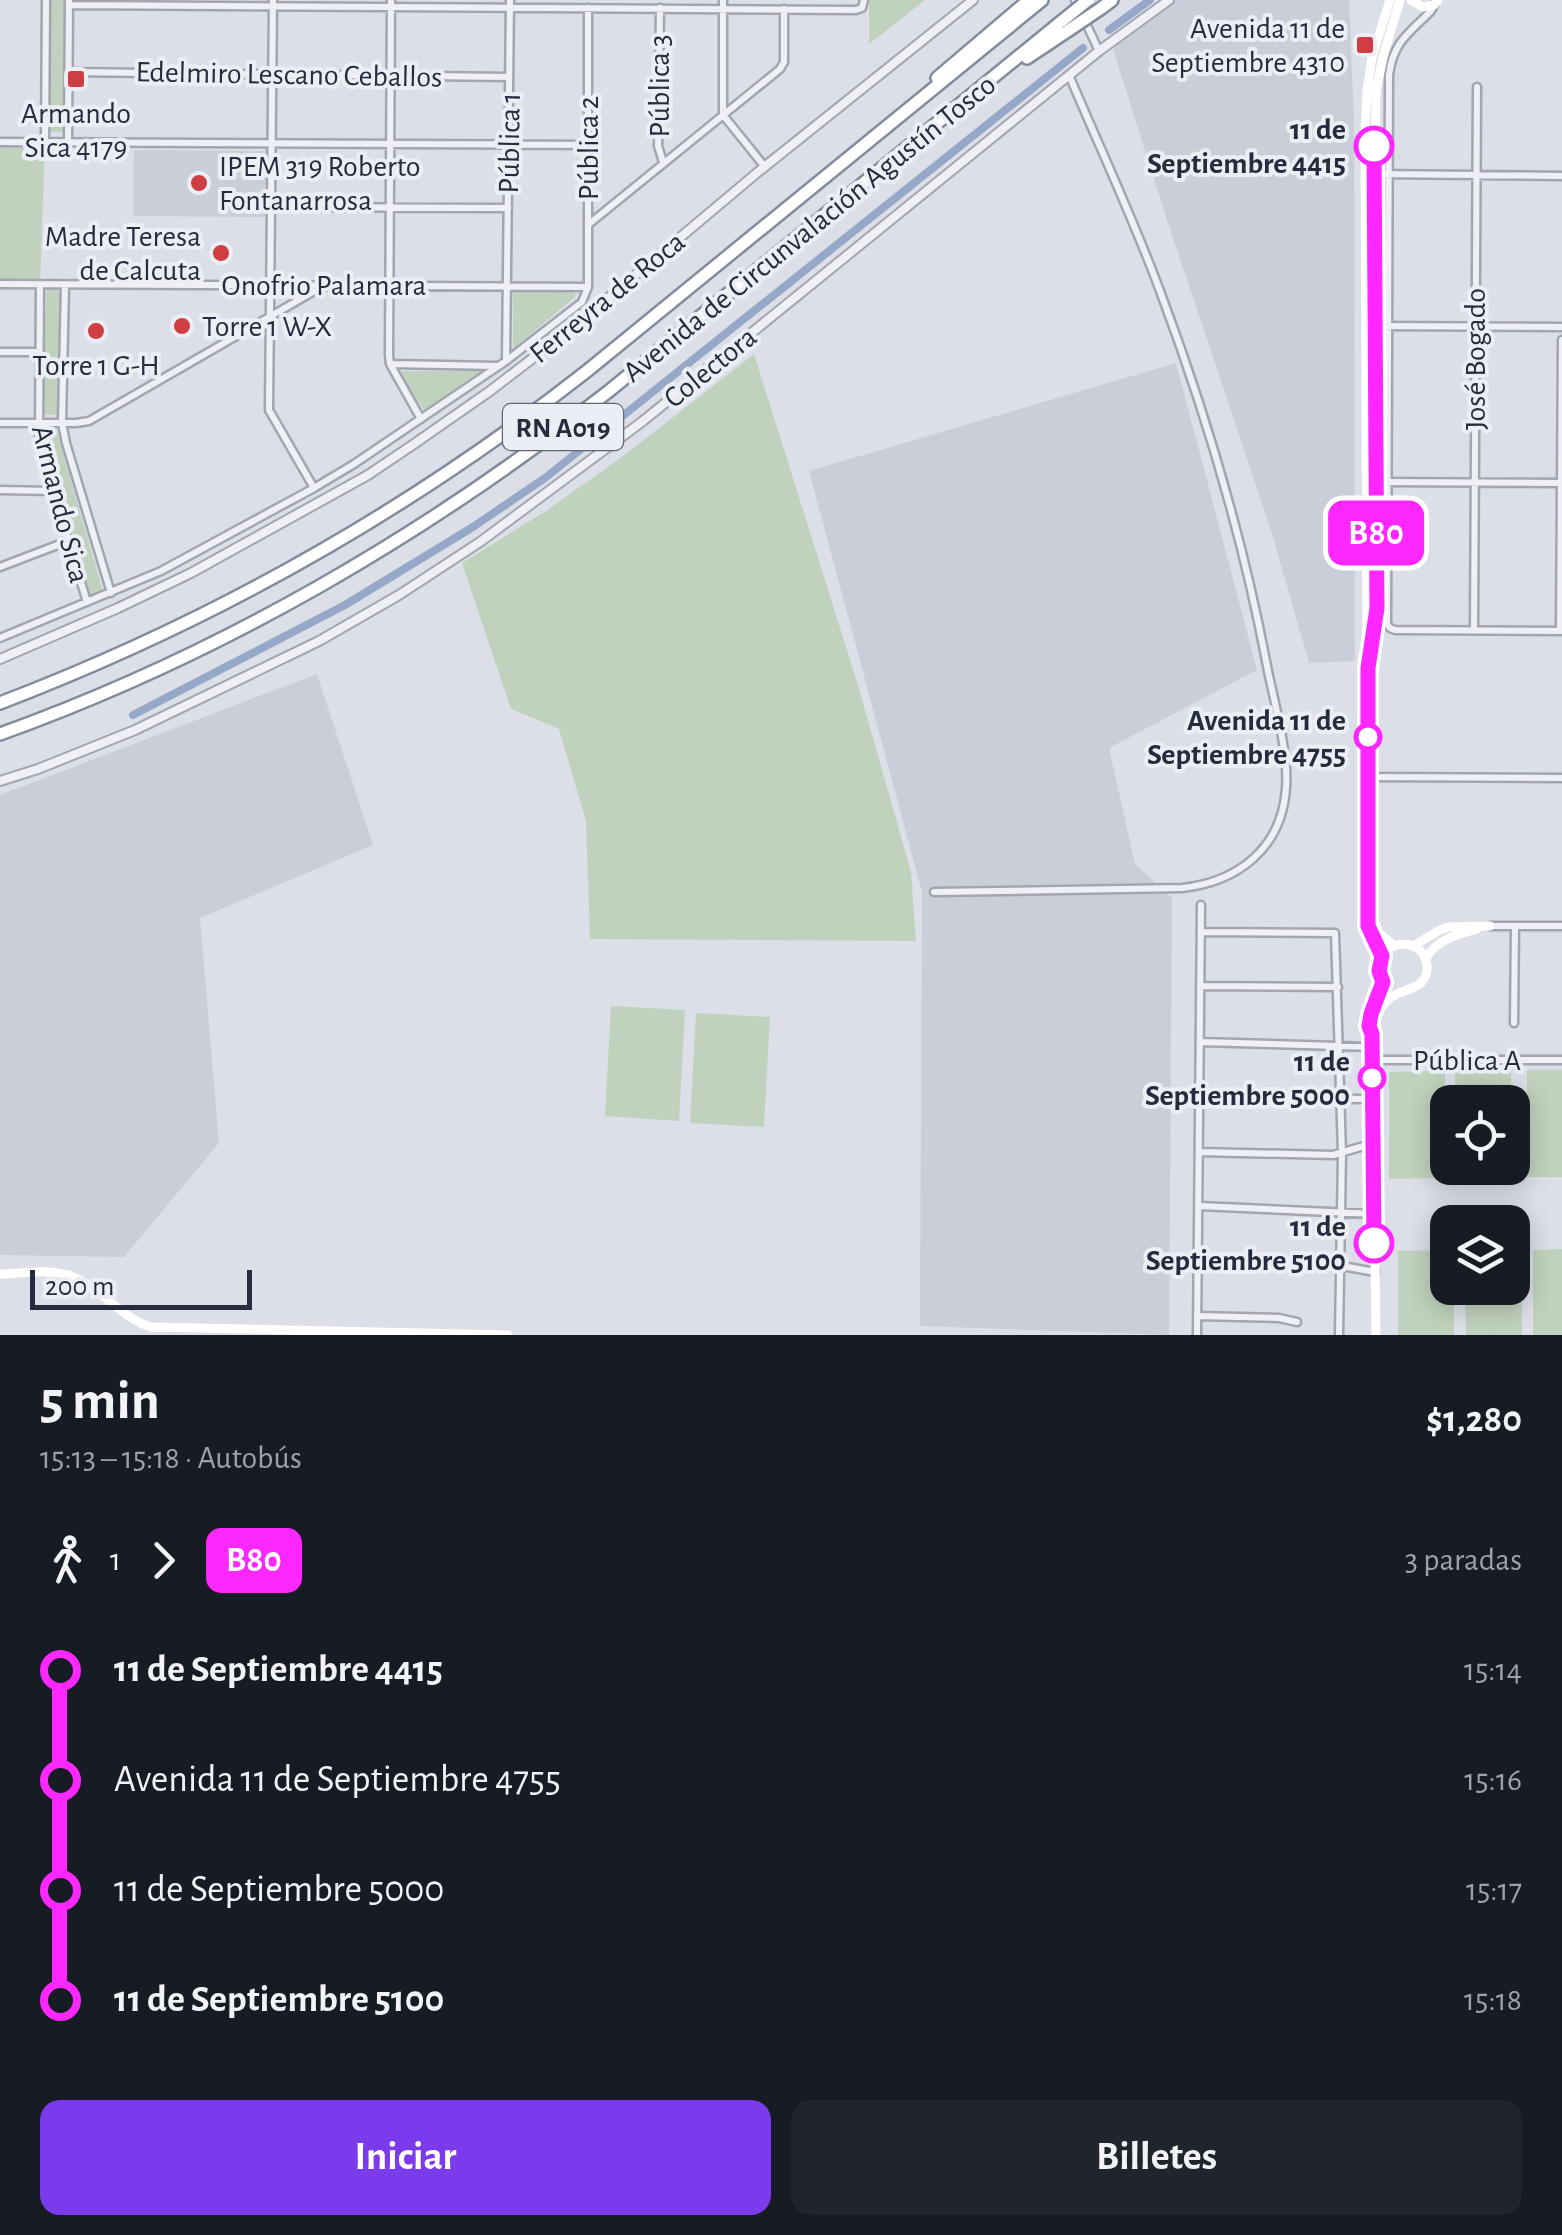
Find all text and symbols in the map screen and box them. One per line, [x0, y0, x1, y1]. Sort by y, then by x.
place label: Avenida 11 de Septiembre 4310 [1151, 14, 1345, 78]
marker: Avenida 11 de Septiembre 4310 [1354, 34, 1376, 56]
street label: Pública 3 [645, 35, 675, 138]
street label: Edelmiro Lescano Ceballos [135, 57, 443, 93]
marker: Armando Sica 4179 [65, 68, 87, 90]
street label: Avenida de Circunvalación Agustín Tosco [618, 69, 1002, 388]
street label: Pública 1 [494, 92, 526, 194]
street label: Pública 2 [574, 96, 604, 200]
place label: Armando Sica 4179 [21, 99, 131, 163]
place label: 11 de Septiembre 4415 [1147, 115, 1346, 179]
marker: 11 de Septiembre 4415 [1355, 127, 1393, 165]
place label: IPEM 319 Roberto Fontanarrosa [219, 152, 421, 216]
marker: IPEM 319 Roberto Fontanarrosa [188, 172, 210, 194]
place label: Madre Teresa de Calcuta [45, 222, 201, 286]
street label: Ferreyra de Roca [524, 226, 691, 369]
marker: Madre Teresa de Calcuta [210, 242, 232, 264]
street label: Onofrio Palamara [222, 271, 426, 301]
street label: José Bogado [1461, 288, 1491, 430]
place label: Torre 1 W-X [202, 312, 332, 342]
marker: Torre 1 W-X [171, 315, 193, 337]
marker: Torre 1 G-H [85, 320, 107, 342]
street label: Colectora [659, 322, 763, 414]
place label: Torre 1 G-H [32, 351, 160, 381]
road number: RN A019 [503, 404, 623, 450]
street label: Armando Sica [26, 422, 94, 586]
line badge: B80 [1318, 500, 1434, 566]
text: B80 [1348, 516, 1404, 551]
place label: Avenida 11 de Septiembre 4755 [1147, 706, 1346, 770]
marker: Avenida 11 de Septiembre 4755 [1355, 724, 1381, 750]
street label: Pública A [1413, 1046, 1521, 1076]
place label: 11 de Septiembre 5000 [1145, 1047, 1350, 1111]
marker: 11 de Septiembre 5000 [1359, 1065, 1385, 1091]
map controls [1430, 1085, 1530, 1305]
button: locate [1430, 1085, 1530, 1185]
button: layers [1430, 1205, 1530, 1305]
place label: 11 de Septiembre 5100 [1146, 1212, 1346, 1276]
marker: 11 de Septiembre 5100 [1355, 1224, 1393, 1262]
scale bar [30, 1265, 252, 1310]
text: 200 m [45, 1273, 114, 1301]
text: 5 min [40, 1374, 160, 1429]
text: $1,280 [1426, 1401, 1522, 1439]
text: 15:13 – 15:18 · Autobús [40, 1442, 302, 1474]
icon: walk [40, 1533, 95, 1588]
icon: forward [136, 1533, 191, 1588]
text: B80 [226, 1543, 282, 1578]
text: 1 [110, 1544, 121, 1576]
text: 3 paradas [1405, 1544, 1522, 1576]
text: 11 de Septiembre 4415 [114, 1651, 443, 1689]
text: 15:14 [1464, 1654, 1522, 1686]
text: Avenida 11 de Septiembre 4755 [114, 1761, 561, 1799]
text: 15:16 [1464, 1764, 1522, 1796]
text: 11 de Septiembre 5000 [114, 1871, 444, 1909]
text: 15:17 [1466, 1874, 1522, 1906]
text: 11 de Septiembre 5100 [114, 1981, 444, 2019]
text: 15:18 [1464, 1984, 1522, 2016]
button: Iniciar [40, 2100, 771, 2215]
button: Billetes [791, 2100, 1522, 2215]

